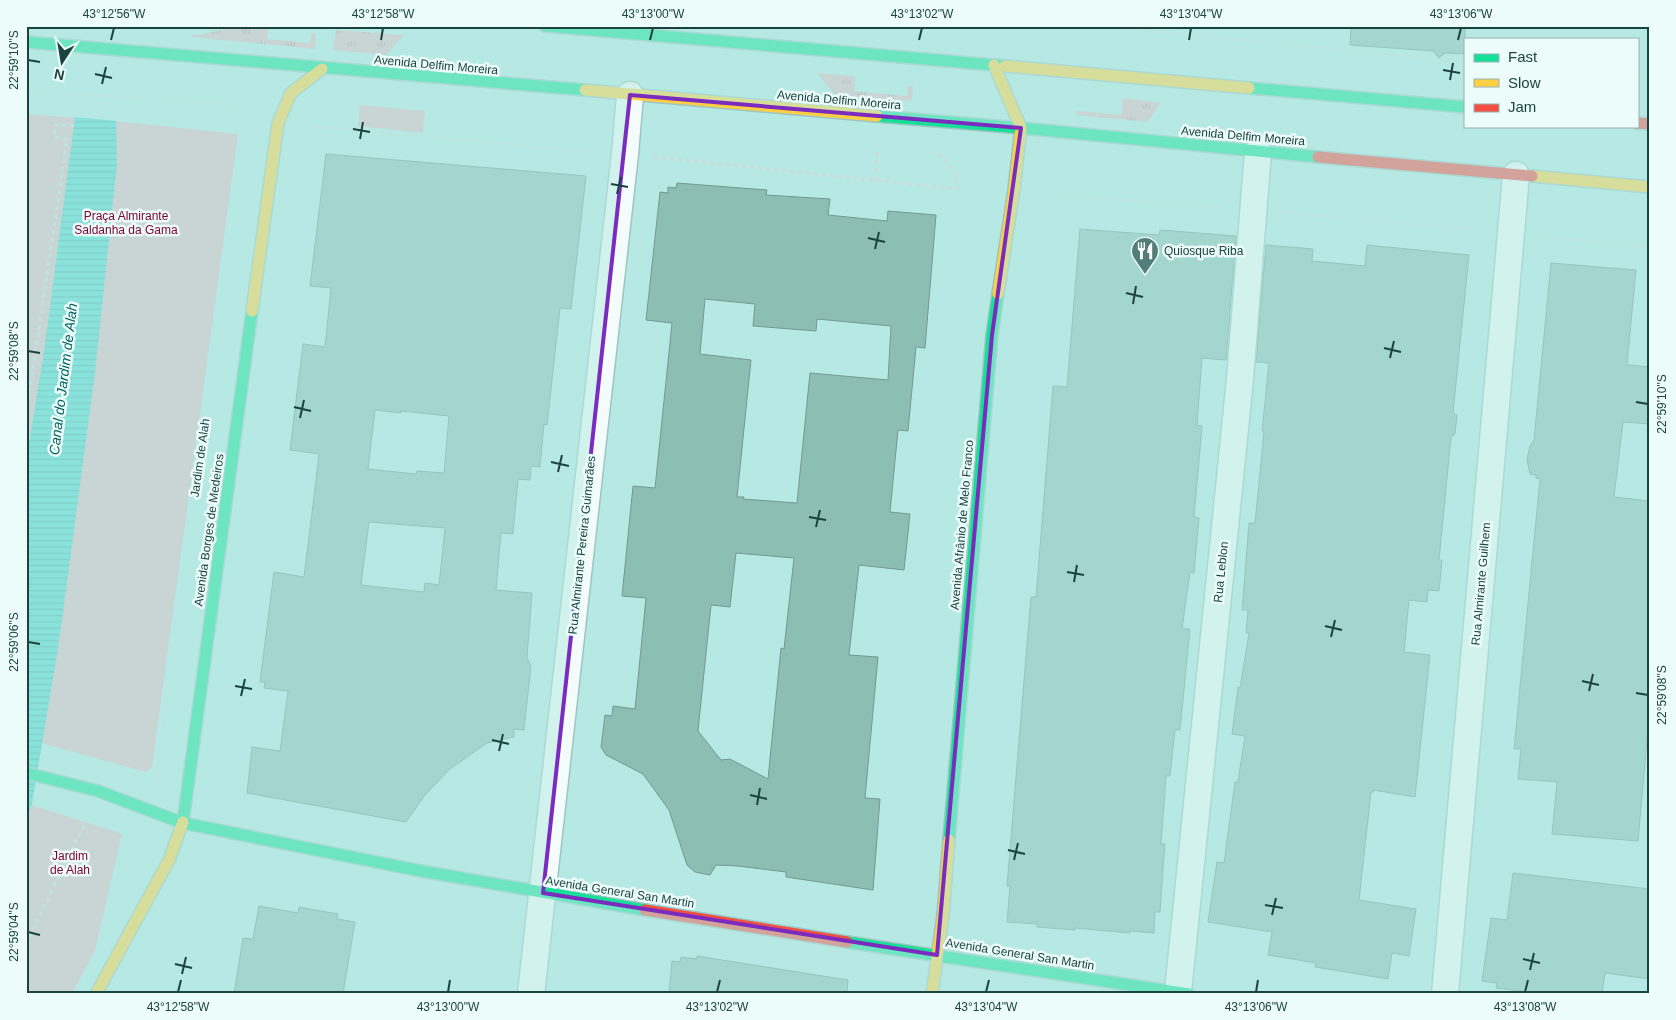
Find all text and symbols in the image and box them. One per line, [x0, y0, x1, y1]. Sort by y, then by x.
text: 43°12'56"W [83, 7, 146, 21]
text: 43°12'58"W [352, 7, 415, 21]
text: 43°13'00"W [622, 7, 685, 21]
text: 43°13'02"W [891, 7, 954, 21]
text: 43°13'04"W [1160, 7, 1223, 21]
text: 43°13'06"W [1430, 7, 1493, 21]
text: 22°59'10"S [7, 30, 21, 90]
north arrow [38, 38, 88, 88]
legend [1464, 38, 1638, 128]
text: Fast [1508, 48, 1538, 65]
street label: Avenida Delfim Moreira [373, 53, 499, 77]
text: N [53, 66, 66, 84]
text: Slow [1508, 74, 1541, 91]
street label: Avenida Delfim Moreira [776, 88, 902, 112]
text: Jam [1508, 98, 1536, 115]
street label: Avenida Delfim Moreira [1180, 124, 1306, 148]
park label: Praça Almirante Saldanha da Gama [74, 209, 178, 237]
restaurant icon: Quiosque Riba [1130, 236, 1160, 275]
place label: Quiosque Riba [1164, 244, 1244, 258]
water label: Canal do Jardim de Alah [46, 302, 80, 456]
text: 22°59'08"S [7, 321, 21, 381]
text: 22°59'10"S [1655, 374, 1669, 434]
street label: Jardim de Alah [188, 418, 212, 498]
street label: Avenida Afrânio de Melo Franco [948, 439, 976, 611]
street label: Avenida Borges de Medeiros [191, 453, 227, 607]
street label: Rua Almirante Pereira Guimarães [566, 455, 598, 635]
street label: Rua Almirante Guilhem [1469, 522, 1493, 646]
street label: Rua Leblon [1211, 541, 1231, 603]
text: 22°59'06"S [7, 612, 21, 672]
text: 22°59'08"S [1655, 665, 1669, 725]
park label: Jardim de Alah [50, 849, 90, 877]
street label: Avenida General San Martin [545, 873, 695, 911]
text: 22°59'04"S [7, 902, 21, 962]
street label: Avenida General San Martin [945, 935, 1095, 973]
text: 43°12'58"W [147, 1000, 210, 1014]
text: 43°13'00"W [417, 1000, 480, 1014]
text: 43°13'02"W [686, 1000, 749, 1014]
text: 43°13'04"W [955, 1000, 1018, 1014]
text: 43°13'06"W [1225, 1000, 1288, 1014]
text: 43°13'08"W [1494, 1000, 1557, 1014]

